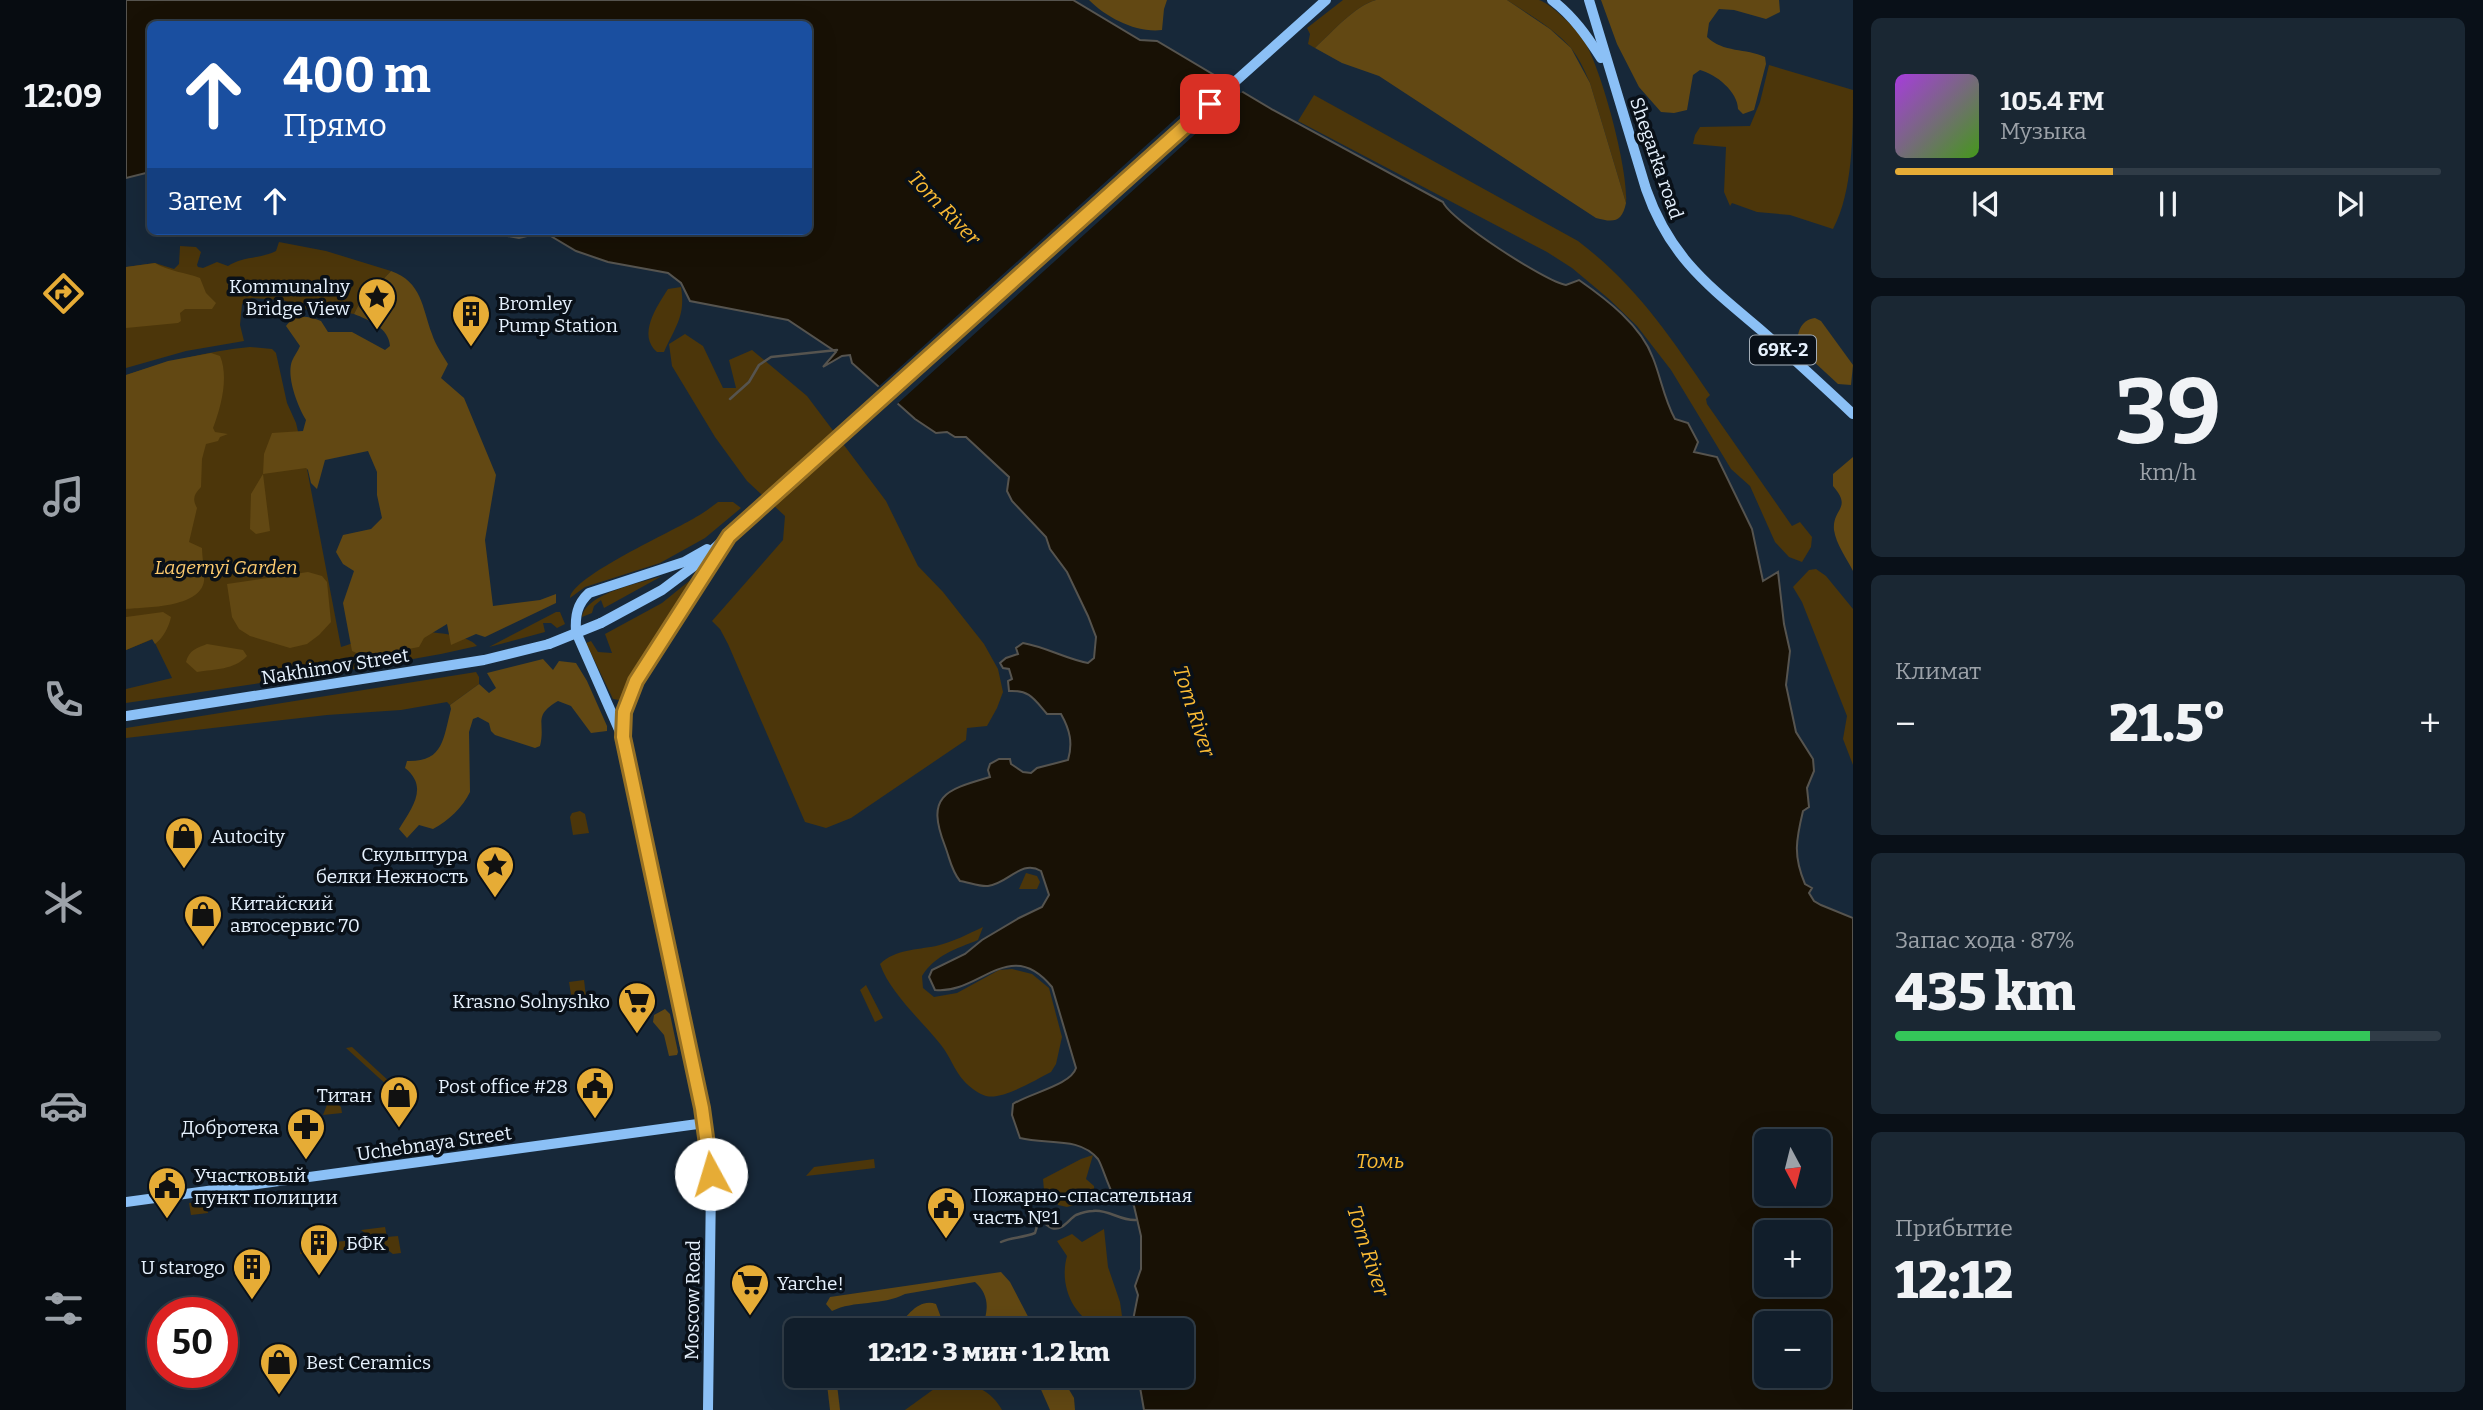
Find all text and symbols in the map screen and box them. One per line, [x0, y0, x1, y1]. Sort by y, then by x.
text: 400 m [283, 46, 431, 105]
icon: ahead [168, 49, 259, 140]
pin [1180, 74, 1240, 134]
text: 12:09 [24, 77, 102, 115]
icon: arrive [1191, 85, 1229, 123]
text: 105.4 FM [2000, 86, 2104, 117]
street label: Shegarka road [1625, 94, 1688, 222]
text: Прямо [283, 106, 387, 144]
text: Музыка [2000, 117, 2087, 145]
water label: Tom River [902, 165, 987, 252]
icon: ahead [256, 182, 294, 220]
icon: previous [1967, 185, 2005, 223]
icon: pause [2149, 185, 2187, 223]
icon: next [2331, 185, 2369, 223]
text: Затем [168, 186, 242, 217]
icon: directions [39, 269, 88, 318]
place label: Kommunalny Bridge View [229, 275, 351, 320]
place icon: Kommunalny Bridge View [356, 276, 398, 331]
place label: Bromley Pump Station [498, 292, 618, 337]
building icon: Bromley Pump Station [450, 293, 492, 348]
road number: 69К-2 [1750, 336, 1816, 364]
text: 39 [2115, 358, 2221, 467]
text: km/h [2140, 458, 2196, 486]
icon: music [39, 472, 88, 521]
park label: Lagernyi Garden [154, 556, 298, 579]
street label: Nakhimov Street [260, 643, 411, 690]
text: Климат [1895, 657, 1981, 685]
water label: Tom River [1167, 662, 1221, 761]
icon: phone [39, 675, 88, 724]
text: 21.5° [2109, 692, 2226, 755]
text: − [1895, 701, 1916, 747]
text: + [2419, 701, 2441, 747]
shop icon: Autocity [163, 815, 205, 870]
place label: Autocity [211, 825, 286, 848]
place label: Скульптура белки Нежность [316, 843, 469, 888]
place icon: Скульптура белки Нежность [474, 844, 516, 899]
icon: climate [39, 878, 88, 927]
place label: Китайский автосервис 70 [230, 892, 360, 937]
shop icon: Китайский автосервис 70 [182, 893, 224, 948]
text: Запас хода · 87% [1895, 926, 2075, 954]
text: 435 km [1895, 961, 2076, 1024]
supermarket icon: Krasno Solnyshko [616, 980, 658, 1035]
place label: Krasno Solnyshko [452, 990, 610, 1013]
public building icon: Post office #28 [574, 1065, 616, 1120]
shop icon: Титан [378, 1074, 420, 1129]
place label: Post office #28 [438, 1075, 568, 1098]
icon: car [39, 1081, 88, 1130]
place label: Титан [317, 1084, 372, 1107]
pharmacy icon: Добротека [285, 1106, 327, 1161]
place label: Добротека [181, 1116, 280, 1139]
street label: Uchebnaya Street [355, 1121, 513, 1166]
north arrow [1754, 1129, 1830, 1206]
map controls [1754, 1129, 1831, 1388]
position arrow [674, 1137, 748, 1211]
water label: Томь [1356, 1148, 1404, 1174]
place label: Участковый пункт полиции [194, 1164, 338, 1209]
public building icon: Участковый пункт полиции [146, 1165, 188, 1220]
place label: Пожарно-спасательная часть №1 [972, 1184, 1192, 1229]
public building icon: Пожарно-спасательная часть №1 [925, 1185, 967, 1240]
water label: Tom River [1341, 1202, 1395, 1301]
text: Прибытие [1895, 1214, 2013, 1242]
button: + [1754, 1220, 1831, 1297]
building icon: БФК [298, 1222, 340, 1277]
place label: БФК [346, 1232, 386, 1255]
street label: Moscow Road [680, 1240, 705, 1360]
building icon: U starogo [231, 1246, 273, 1301]
text: 12:12 [1895, 1249, 2013, 1312]
place label: U starogo [141, 1256, 225, 1279]
supermarket icon: Yarche! [729, 1262, 771, 1317]
place label: Yarche! [777, 1272, 844, 1295]
icon: filters [39, 1284, 88, 1333]
speed limit sign: 50 [147, 1297, 238, 1388]
button: − [1754, 1311, 1831, 1388]
text: 12:12 · 3 мин · 1.2 km [868, 1337, 1110, 1368]
shop icon: Best Ceramics [258, 1341, 300, 1396]
place label: Best Ceramics [306, 1351, 431, 1374]

